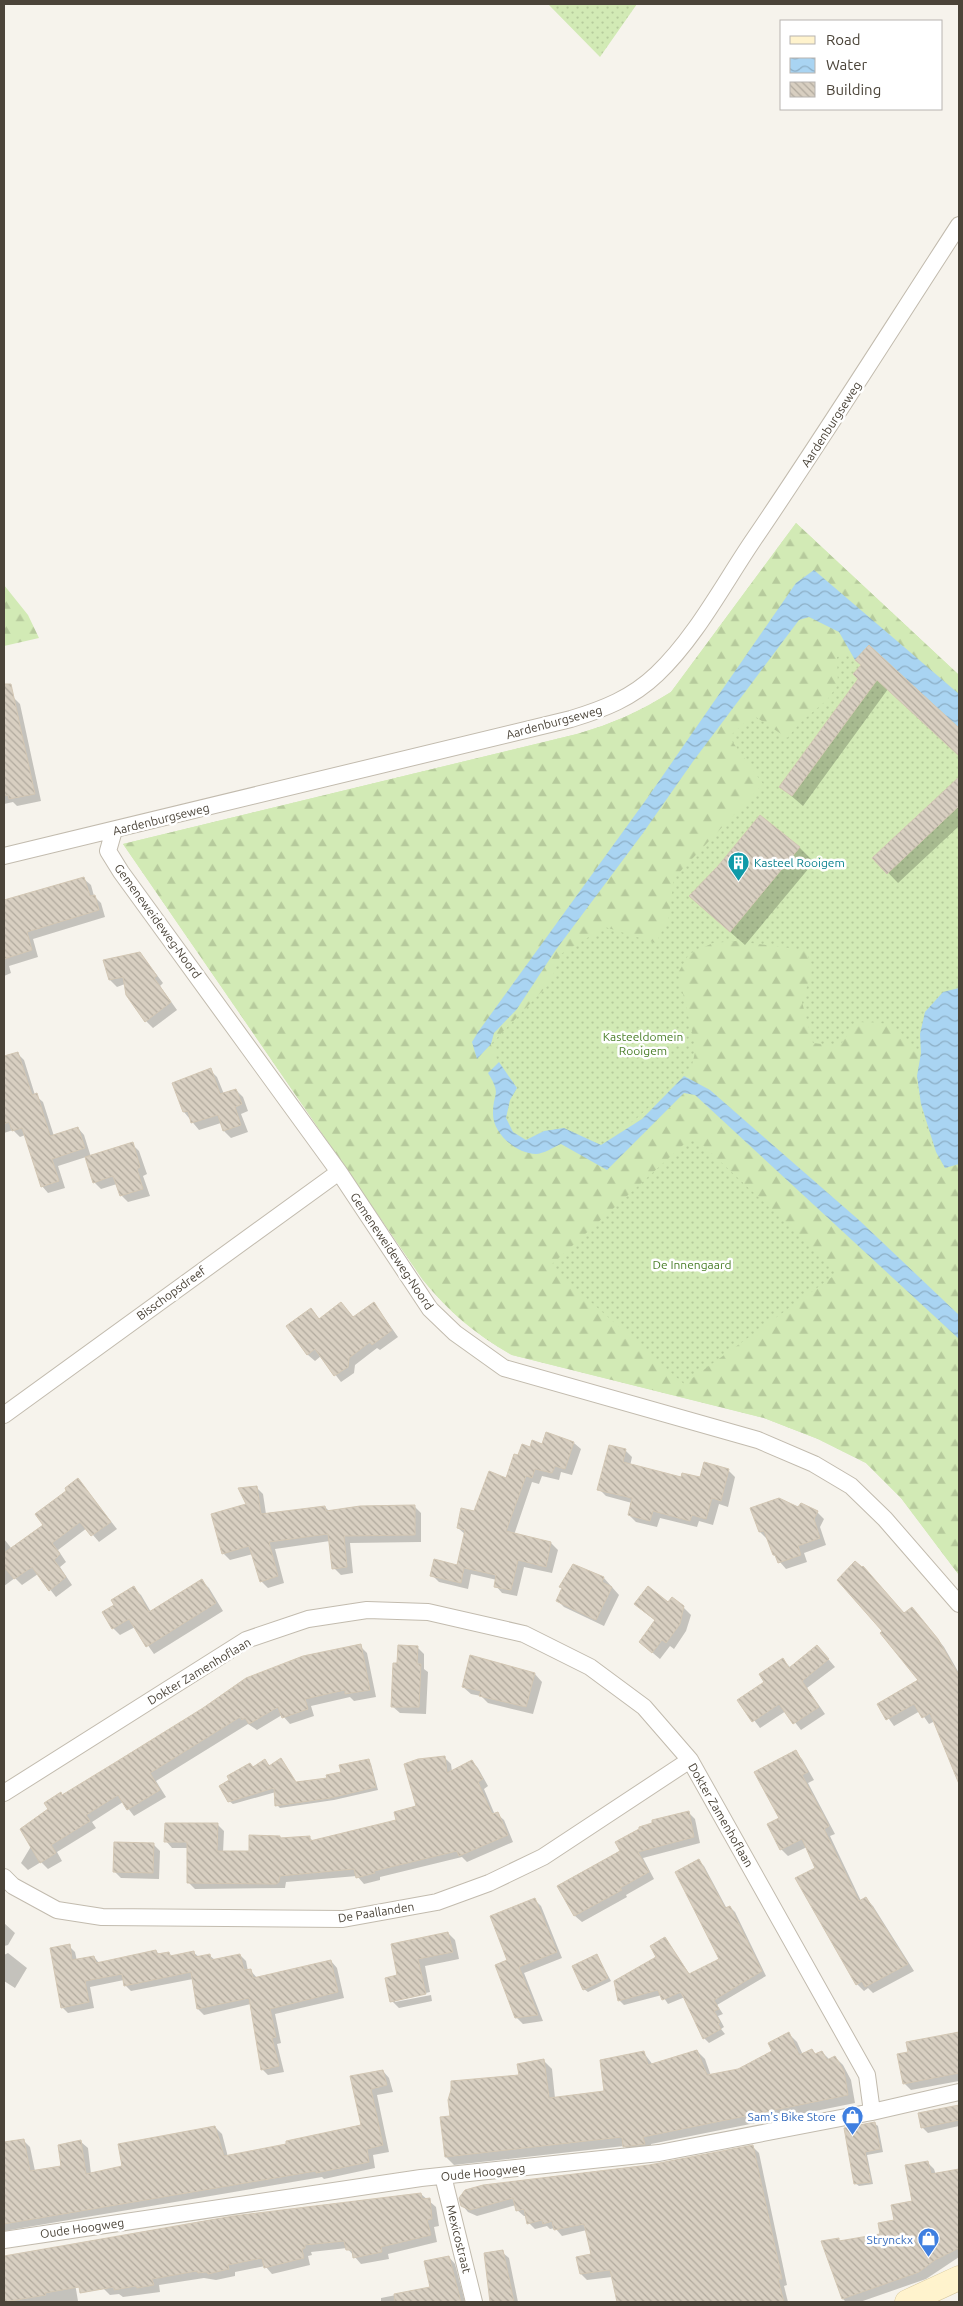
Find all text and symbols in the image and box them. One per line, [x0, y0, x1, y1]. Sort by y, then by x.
legend [780, 20, 943, 110]
text: Road [826, 31, 861, 48]
text: Water [826, 56, 867, 73]
text: Building [826, 81, 881, 98]
street label: Aardenburgseweg [799, 379, 863, 469]
street label: Aardenburgseweg [505, 703, 603, 741]
street label: Aardenburgseweg [111, 801, 211, 837]
building icon: Kasteel Rooigem [726, 850, 750, 881]
place label: Kasteel Rooigem [754, 856, 845, 869]
street label: Gemeneweideweg-Noord [112, 861, 204, 981]
park label: Kasteeldomein Rooigem [603, 1030, 683, 1057]
street label: Gemeneweideweg-Noord [348, 1190, 436, 1312]
park label: De Innengaard [653, 1258, 731, 1271]
street label: Bisschopsdreef [134, 1263, 208, 1322]
street label: Dokter Zamenhoflaan [145, 1635, 253, 1707]
street label: Dokter Zamenhoflaan [686, 1761, 756, 1869]
street label: De Paallanden [337, 1900, 415, 1924]
shop icon: Sam's Bike Store [840, 2104, 864, 2135]
place label: Sam's Bike Store [748, 2110, 836, 2123]
street label: Oude Hoogweg [440, 2161, 526, 2183]
street label: Mexicostraat [444, 2203, 474, 2275]
street label: Oude Hoogweg [39, 2216, 125, 2240]
shop icon: Strynckx [917, 2227, 941, 2258]
place label: Strynckx [867, 2233, 913, 2246]

